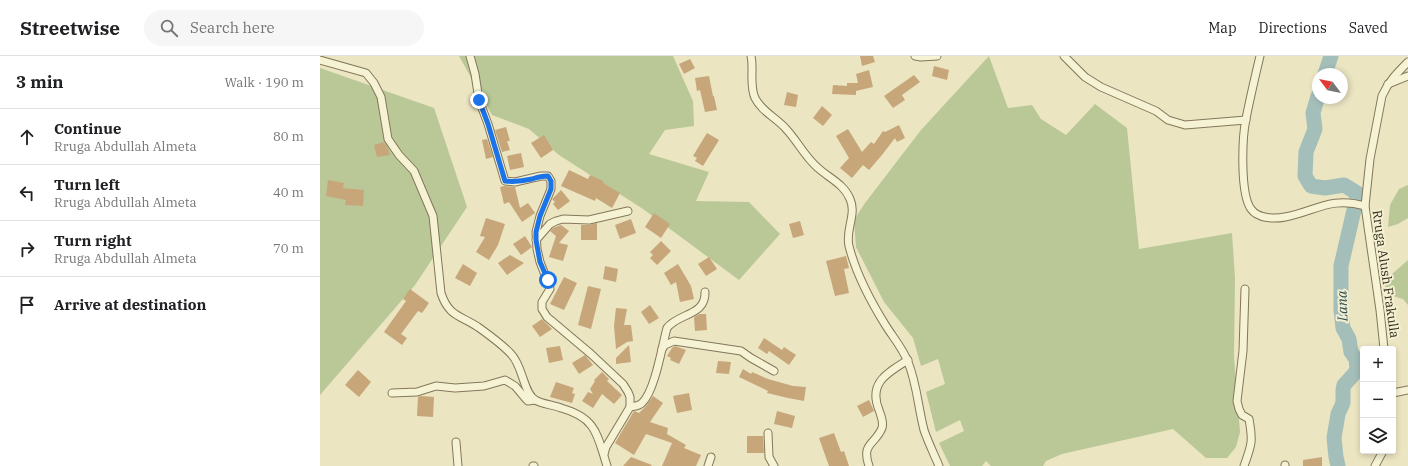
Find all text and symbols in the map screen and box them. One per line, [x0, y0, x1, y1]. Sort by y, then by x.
search box [144, 10, 424, 46]
text: Streetwise [20, 16, 120, 40]
icon: search [158, 17, 180, 39]
text: Search here [190, 18, 275, 37]
text: Map [1208, 19, 1237, 37]
text: Directions [1259, 19, 1327, 37]
text: Saved [1349, 19, 1388, 37]
north arrow [1312, 68, 1348, 104]
text: 3 min [16, 71, 64, 93]
text: Walk · 190 m [225, 74, 304, 91]
route end [470, 91, 488, 109]
text: Continue [54, 119, 121, 138]
icon: ahead [16, 126, 38, 148]
text: 80 m [273, 128, 304, 145]
text: Rruga Abdullah Almeta [54, 138, 196, 155]
text: Turn left [54, 175, 120, 194]
icon: left [16, 182, 38, 204]
text: 40 m [273, 184, 304, 201]
text: Rruga Abdullah Almeta [54, 194, 196, 211]
street label: Rruga Alush Frakulla [1369, 209, 1403, 339]
text: Turn right [54, 231, 132, 250]
icon: right [16, 238, 38, 260]
text: 70 m [273, 240, 304, 257]
text: Rruga Abdullah Almeta [54, 250, 196, 267]
route start [539, 271, 557, 289]
water label: Lana [1332, 290, 1352, 323]
icon: arrive [16, 294, 38, 316]
text: Arrive at destination [54, 295, 206, 314]
map controls [1360, 346, 1396, 454]
button: + [1360, 346, 1396, 382]
button: − [1360, 382, 1396, 418]
button: layers [1360, 418, 1396, 454]

